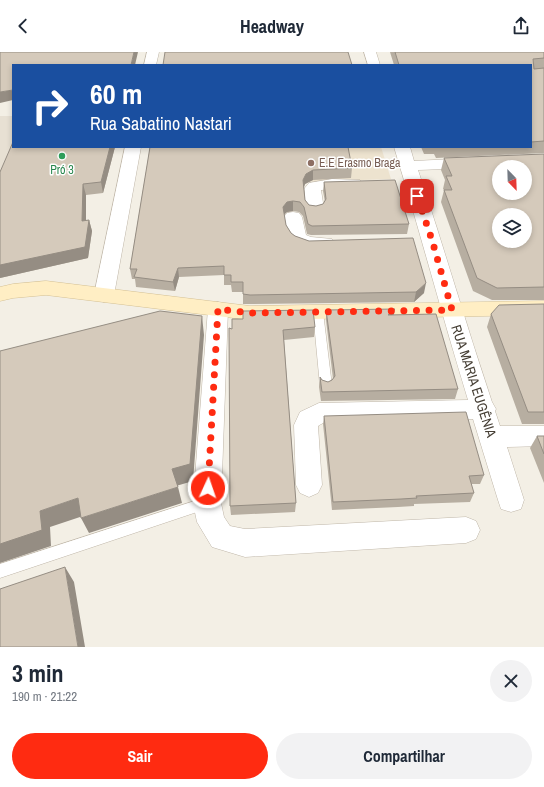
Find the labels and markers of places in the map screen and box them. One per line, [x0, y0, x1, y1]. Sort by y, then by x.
marker: Pró 3 [57, 151, 67, 161]
place label: E.E Erasmo Braga [319, 155, 401, 171]
marker: E.E Erasmo Braga [306, 158, 316, 168]
place label: Pró 3 [50, 162, 74, 178]
pin [400, 179, 434, 213]

